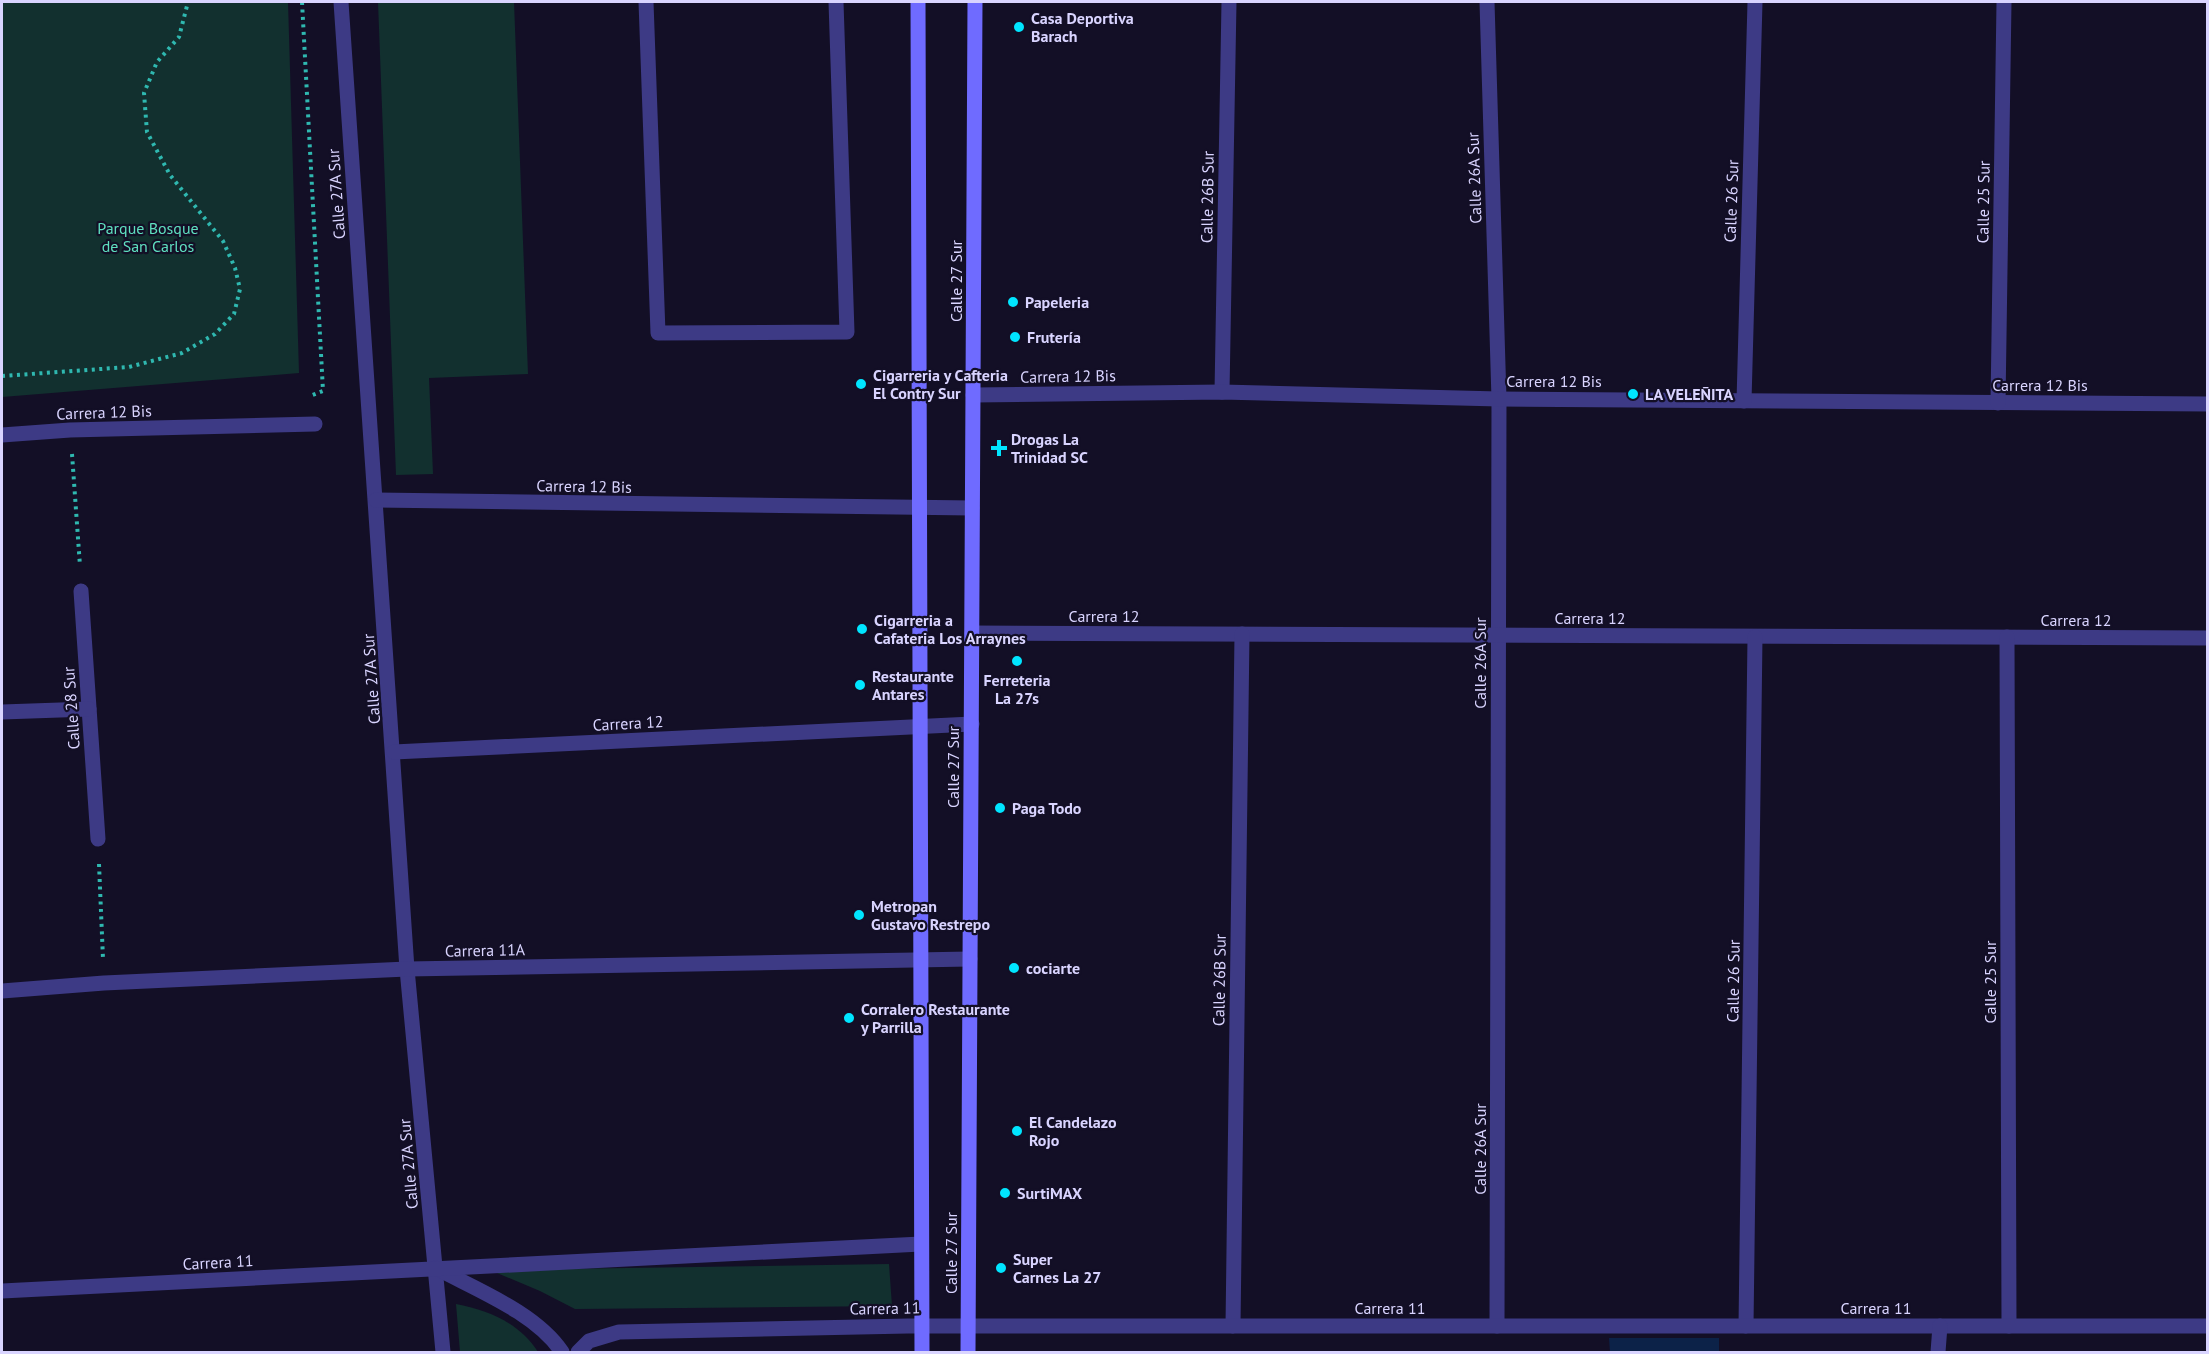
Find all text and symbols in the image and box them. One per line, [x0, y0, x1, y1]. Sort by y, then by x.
place label: Casa Deportiva Barach [1031, 8, 1134, 46]
marker: Casa Deportiva Barach [1012, 20, 1026, 34]
street label: Calle 26A Sur [1462, 131, 1486, 224]
street label: Calle 27A Sur [323, 148, 349, 240]
street label: Calle 26B Sur [1196, 150, 1218, 243]
street label: Calle 26 Sur [1720, 159, 1742, 243]
street label: Calle 25 Sur [1972, 160, 1994, 244]
park label: Parque Bosque de San Carlos [97, 218, 199, 256]
street label: Calle 27 Sur [946, 239, 966, 322]
place label: Papeleria [1025, 292, 1089, 312]
marker: Papeleria [1006, 295, 1020, 309]
place label: Frutería [1027, 327, 1081, 347]
marker: Frutería [1008, 330, 1022, 344]
place label: Cigarreria y Cafteria El Contry Sur [873, 365, 1008, 403]
street label: Carrera 12 Bis [1020, 365, 1116, 387]
street label: Carrera 12 Bis [1506, 371, 1602, 391]
street label: Carrera 12 Bis [1992, 375, 2088, 395]
marker: Cigarreria y Cafteria El Contry Sur [854, 377, 868, 391]
place label: LA VELEÑITA [1645, 384, 1733, 404]
marker: LA VELEÑITA [1626, 387, 1640, 401]
street label: Carrera 12 Bis [56, 400, 152, 424]
place label: Drogas La Trinidad SC [1011, 429, 1088, 467]
marker: Drogas La Trinidad SC [992, 441, 1006, 455]
street label: Carrera 12 Bis [536, 475, 632, 497]
street label: Carrera 12 [1069, 606, 1139, 626]
street label: Carrera 12 [1555, 608, 1625, 628]
place label: Cigarreria a Cafateria Los Arraynes [874, 610, 1026, 648]
street label: Carrera 12 [2041, 610, 2111, 630]
street label: Calle 26A Sur [1470, 617, 1490, 709]
marker: Cigarreria a Cafateria Los Arraynes [855, 622, 869, 636]
street label: Calle 27A Sur [358, 633, 384, 725]
marker: Ferreteria La 27s [1010, 654, 1024, 668]
street label: Calle 28 Sur [58, 665, 84, 750]
place label: Restaurante Antares [872, 666, 954, 704]
place label: Ferreteria La 27s [983, 670, 1051, 708]
marker: Restaurante Antares [853, 678, 867, 692]
street label: Carrera 12 [592, 711, 664, 735]
street label: Calle 27 Sur [943, 725, 963, 808]
place label: Paga Todo [1012, 798, 1082, 818]
marker: Paga Todo [993, 801, 1007, 815]
place label: Metropan Gustavo Restrepo [871, 896, 990, 934]
marker: Metropan Gustavo Restrepo [852, 908, 866, 922]
street label: Calle 26B Sur [1208, 933, 1230, 1026]
street label: Carrera 11A [445, 939, 526, 961]
street label: Calle 26 Sur [1722, 939, 1744, 1023]
street label: Calle 25 Sur [1980, 940, 2000, 1023]
place label: cociarte [1026, 958, 1080, 978]
marker: cociarte [1007, 961, 1021, 975]
place label: Corralero Restaurante y Parrilla [860, 999, 1010, 1037]
marker: Corralero Restaurante y Parrilla [842, 1011, 856, 1025]
street label: Calle 26A Sur [1470, 1103, 1490, 1195]
place label: El Candelazo Rojo [1029, 1112, 1117, 1150]
street label: Calle 27A Sur [394, 1117, 422, 1210]
marker: El Candelazo Rojo [1010, 1124, 1024, 1138]
place label: SurtiMAX [1017, 1183, 1082, 1203]
marker: SurtiMAX [998, 1186, 1012, 1200]
street label: Calle 27 Sur [941, 1211, 961, 1294]
place label: Super Carnes La 27 [1013, 1249, 1101, 1287]
street label: Carrera 11 [182, 1250, 254, 1274]
marker: Super Carnes La 27 [994, 1261, 1008, 1275]
street label: Carrera 11 [849, 1297, 921, 1319]
street label: Carrera 11 [1355, 1298, 1425, 1318]
street label: Carrera 11 [1841, 1298, 1911, 1318]

